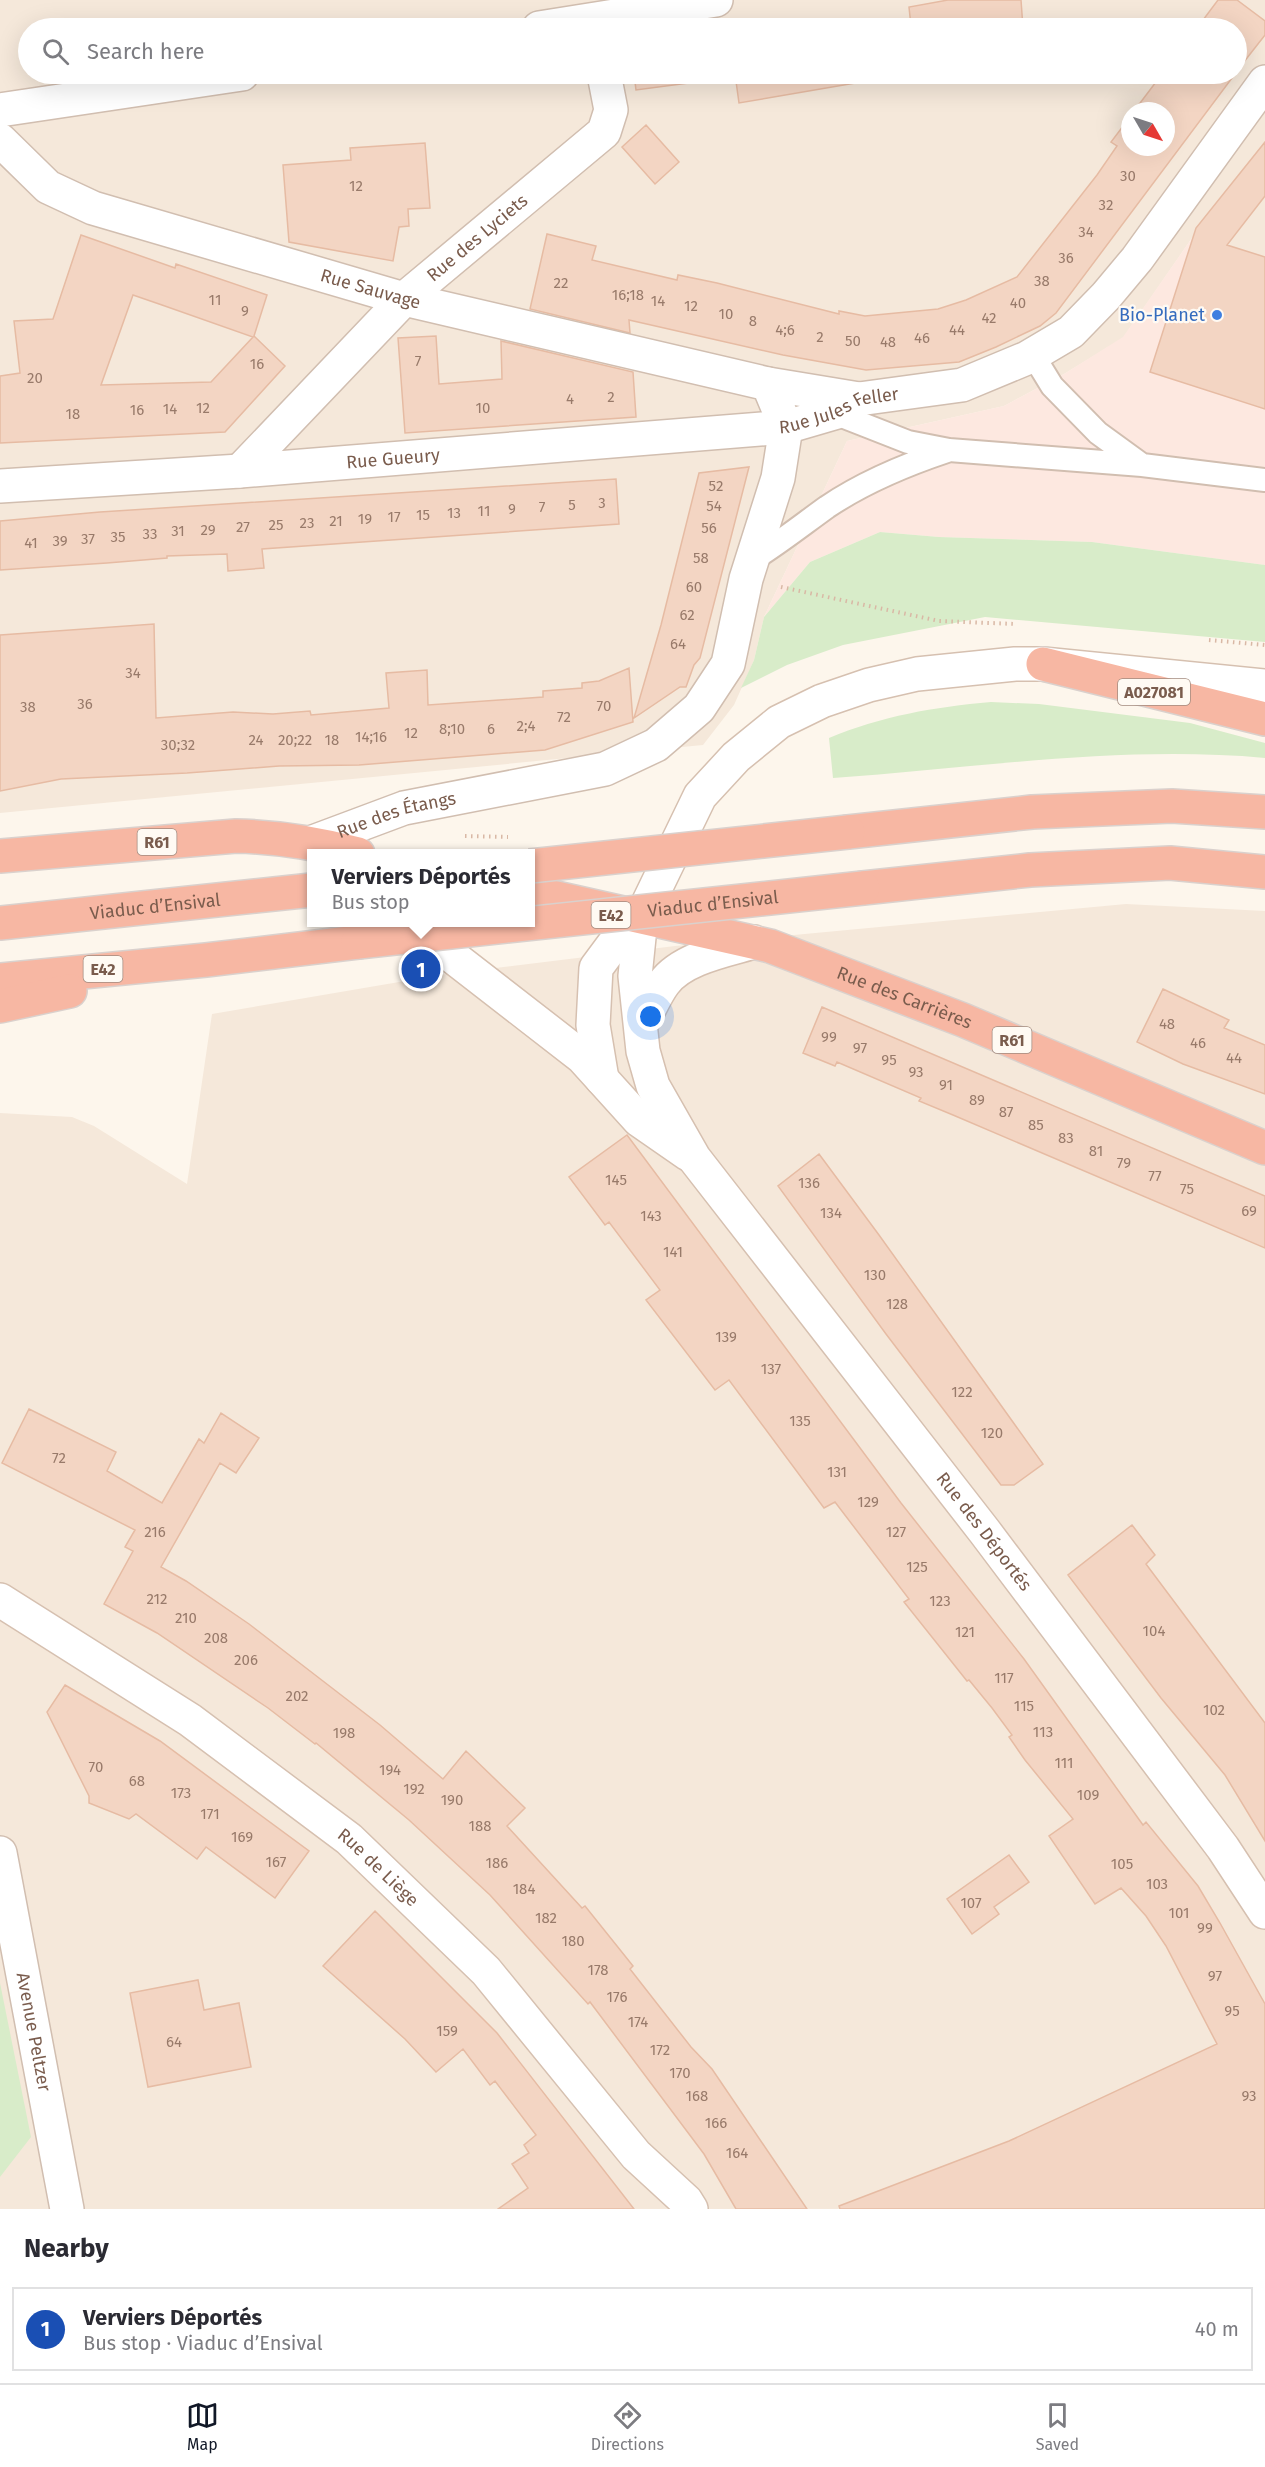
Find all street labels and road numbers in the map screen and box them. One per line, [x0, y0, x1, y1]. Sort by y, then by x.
street label: Rue des Lyciets [422, 189, 532, 286]
street label: Rue Sauvage [318, 264, 423, 314]
street label: Rue Jules Feller [778, 383, 900, 439]
street label: Rue Gueury [345, 444, 441, 473]
road number: A027081 [1118, 679, 1190, 705]
street label: Rue des Étangs [334, 787, 458, 843]
road number: R61 [138, 829, 176, 855]
street label: Viaduc d’Ensival [646, 886, 779, 922]
street label: Viaduc d’Ensival [89, 889, 222, 924]
road number: E42 [592, 902, 630, 928]
road number: E42 [84, 956, 122, 982]
street label: Rue des Carrières [834, 962, 975, 1034]
road number: R61 [992, 1027, 1032, 1053]
street label: Rue des Déportés [932, 1468, 1037, 1595]
street label: Rue de Liège [333, 1823, 423, 1911]
street label: Avenue Peltzer [12, 1971, 56, 2093]

